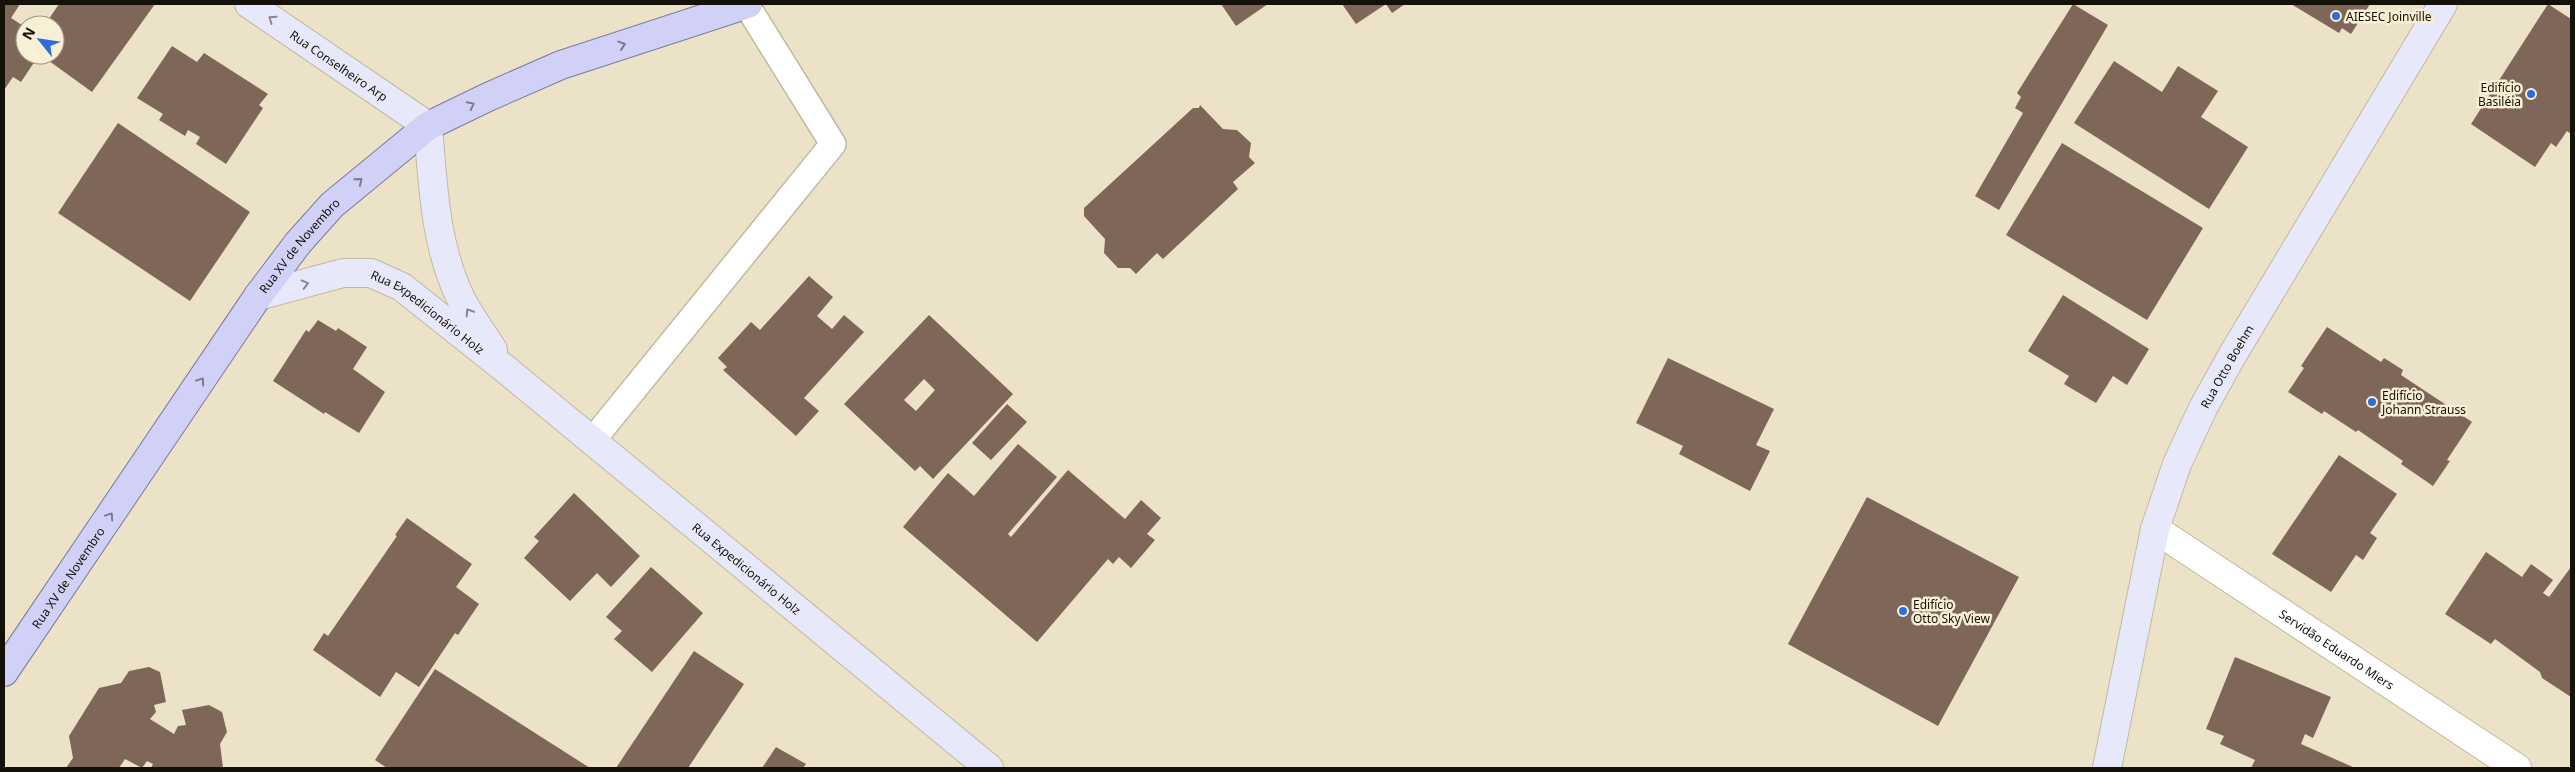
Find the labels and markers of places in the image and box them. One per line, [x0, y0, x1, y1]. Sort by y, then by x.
place label: AIESEC Joinville [2346, 8, 2432, 25]
marker: AIESEC Joinville [2330, 10, 2342, 22]
place label: Edifício Basiléia [2478, 79, 2521, 110]
marker: Edifício Basiléia [2525, 88, 2537, 100]
place label: Edifício Johann Strauss [2381, 387, 2466, 418]
marker: Edifício Johann Strauss [2366, 396, 2378, 408]
place label: Edifício Otto Sky View [1913, 596, 1990, 627]
marker: Edifício Otto Sky View [1897, 605, 1909, 617]

